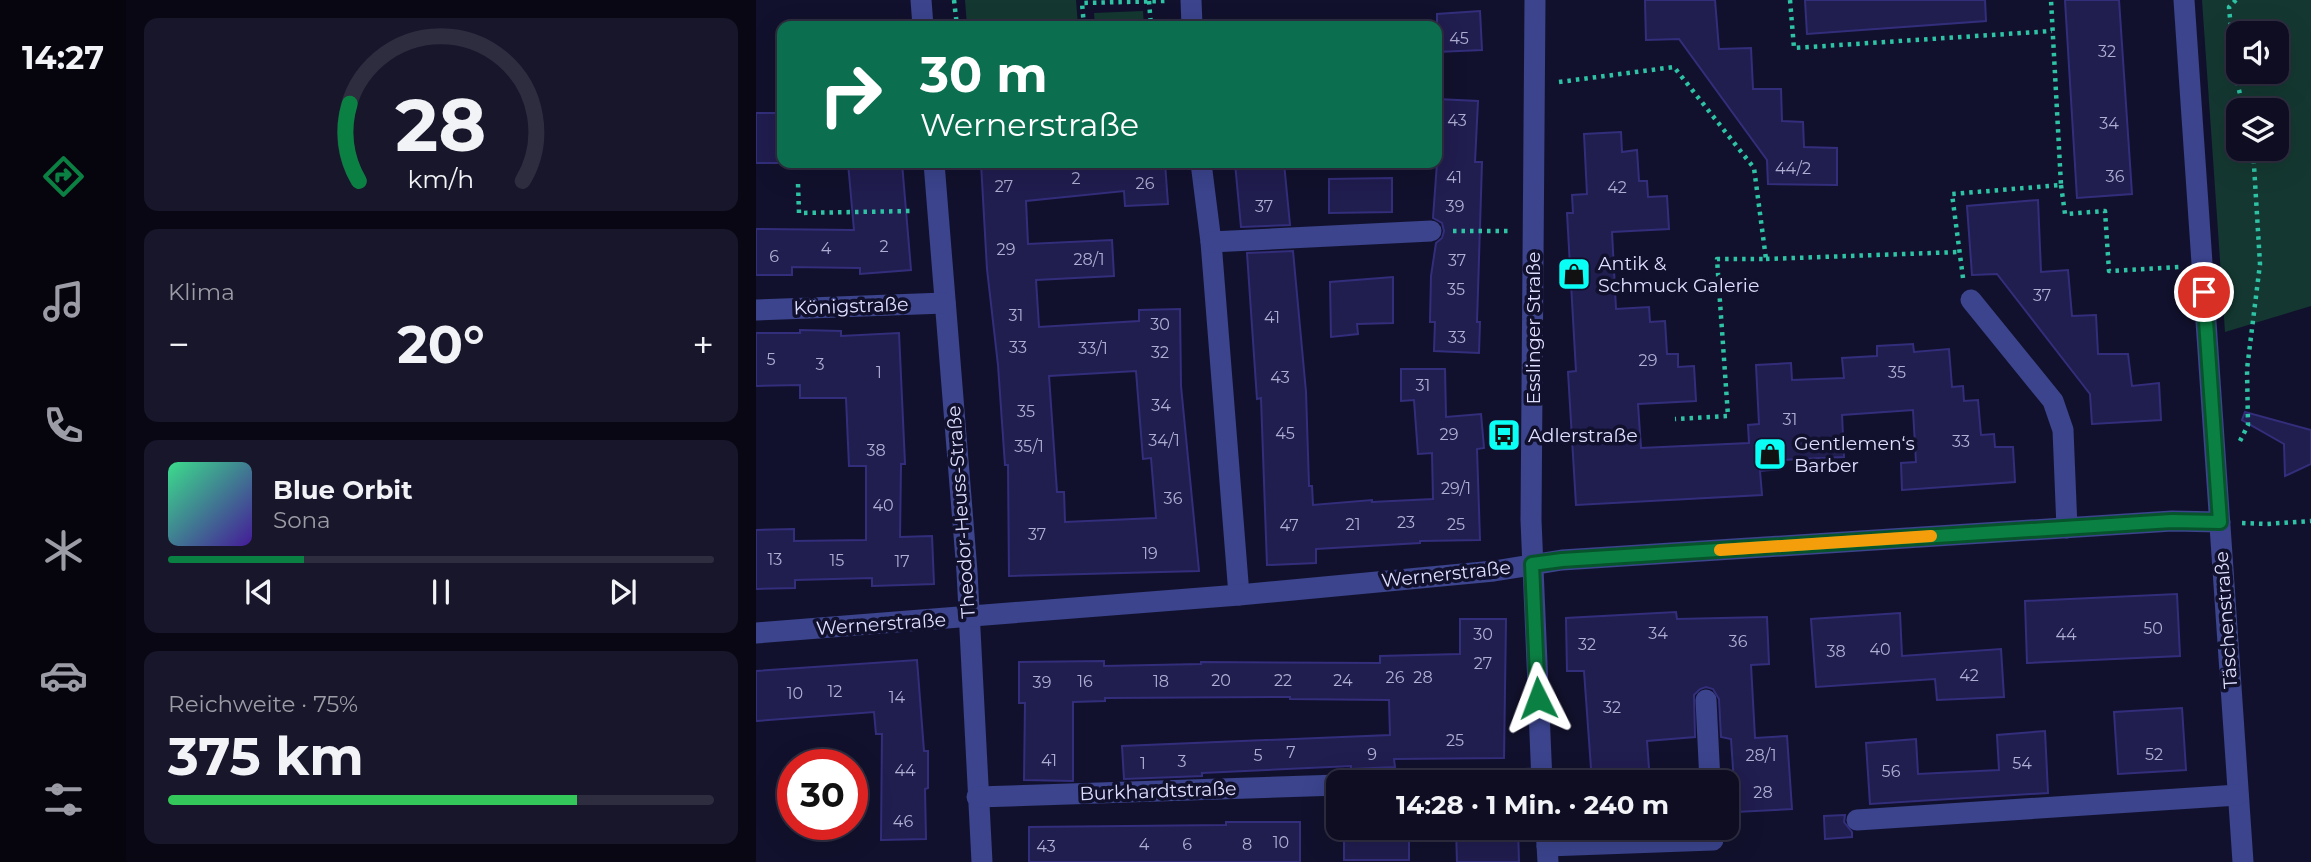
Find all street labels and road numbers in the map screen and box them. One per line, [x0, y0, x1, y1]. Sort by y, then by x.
street label: Esslinger Straße [1522, 252, 1545, 404]
street label: Königstraße [793, 292, 909, 320]
street label: Theodor-Heuss-Straße [942, 405, 980, 619]
street label: Täschenstraße [2210, 550, 2242, 690]
street label: Wernerstraße [1380, 556, 1512, 592]
street label: Wernerstraße [815, 608, 947, 640]
street label: Burkhardtstraße [1079, 777, 1237, 805]

